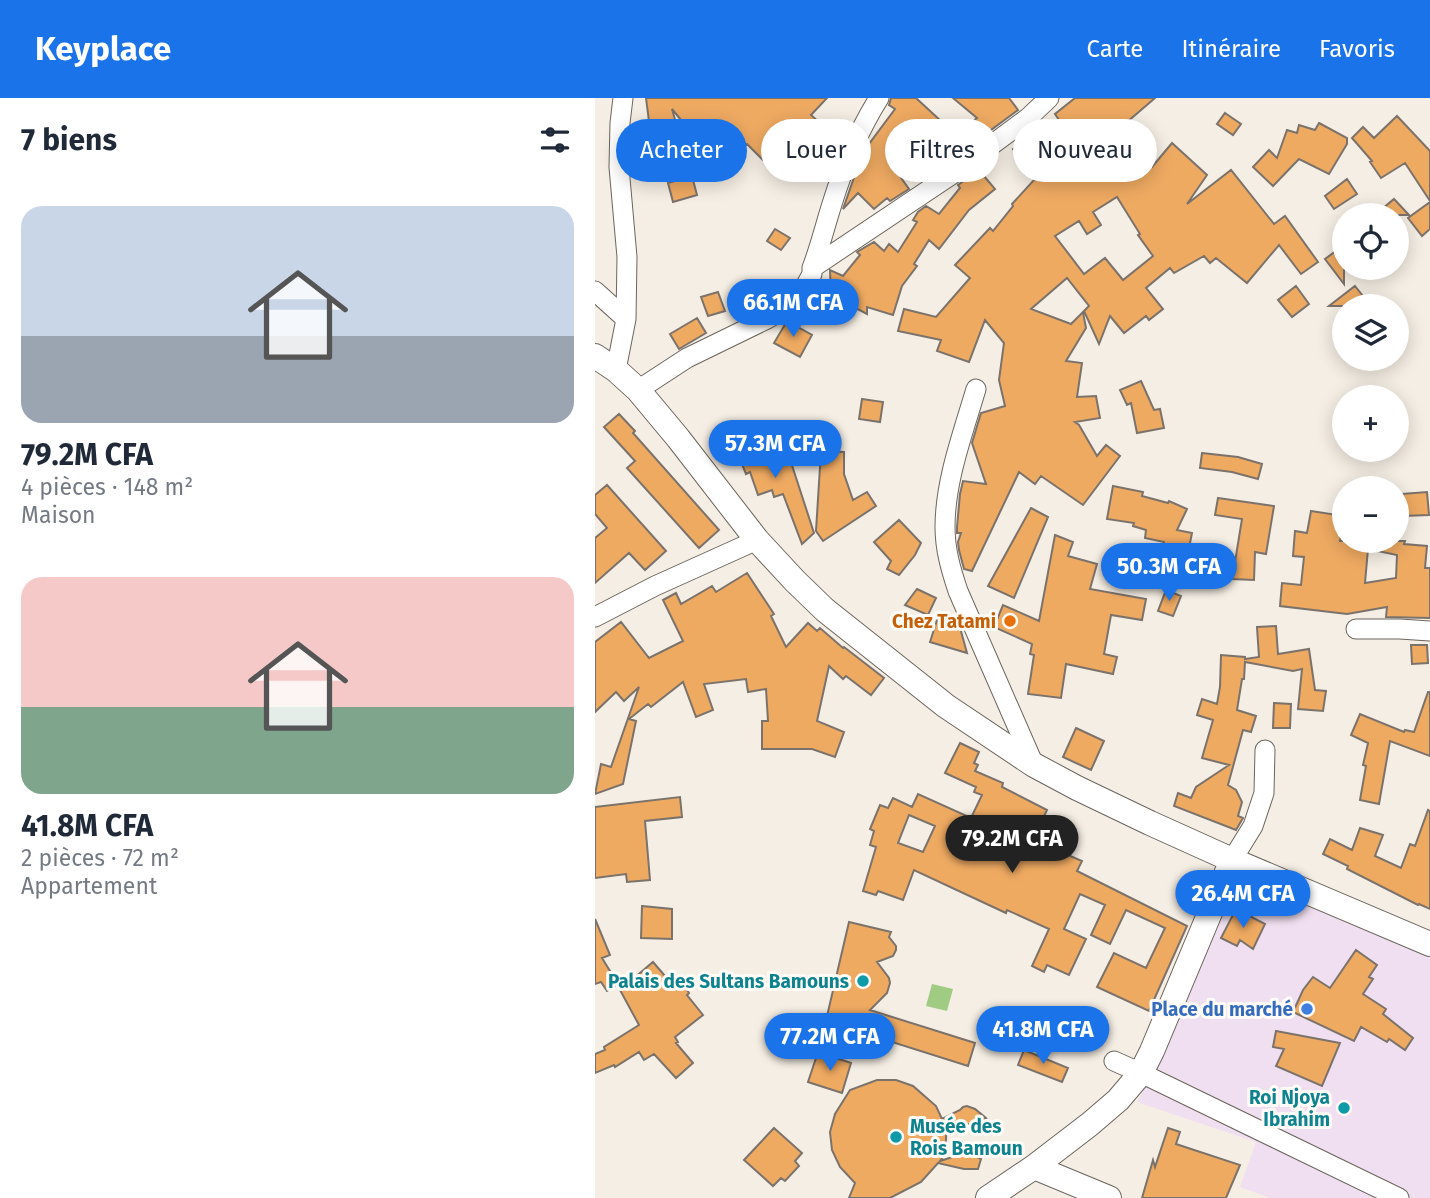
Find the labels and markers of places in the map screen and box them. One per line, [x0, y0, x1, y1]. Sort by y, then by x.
pin: 66.1M CFA [713, 280, 873, 339]
pin: 57.3M CFA [695, 420, 855, 480]
pin: 50.3M CFA [1089, 544, 1249, 603]
place label: Chez Tatami [892, 610, 996, 633]
marker: Chez Tatami [1002, 613, 1018, 629]
pin: 79.2M CFA [932, 816, 1092, 875]
pin: 26.4M CFA [1163, 870, 1323, 930]
place label: Palais des Sultans Bamouns [608, 970, 849, 993]
marker: Palais des Sultans Bamouns [855, 973, 871, 989]
place label: Place du marché [1151, 998, 1293, 1021]
marker: Place du marché [1299, 1001, 1315, 1017]
pin: 41.8M CFA [963, 1006, 1123, 1066]
pin: 77.2M CFA [750, 1014, 910, 1073]
place label: Roi Njoya Ibrahim [1249, 1086, 1330, 1131]
marker: Roi Njoya Ibrahim [1336, 1100, 1352, 1116]
place label: Musée des Rois Bamoun [910, 1115, 1023, 1160]
marker: Musée des Rois Bamoun [888, 1129, 904, 1145]

